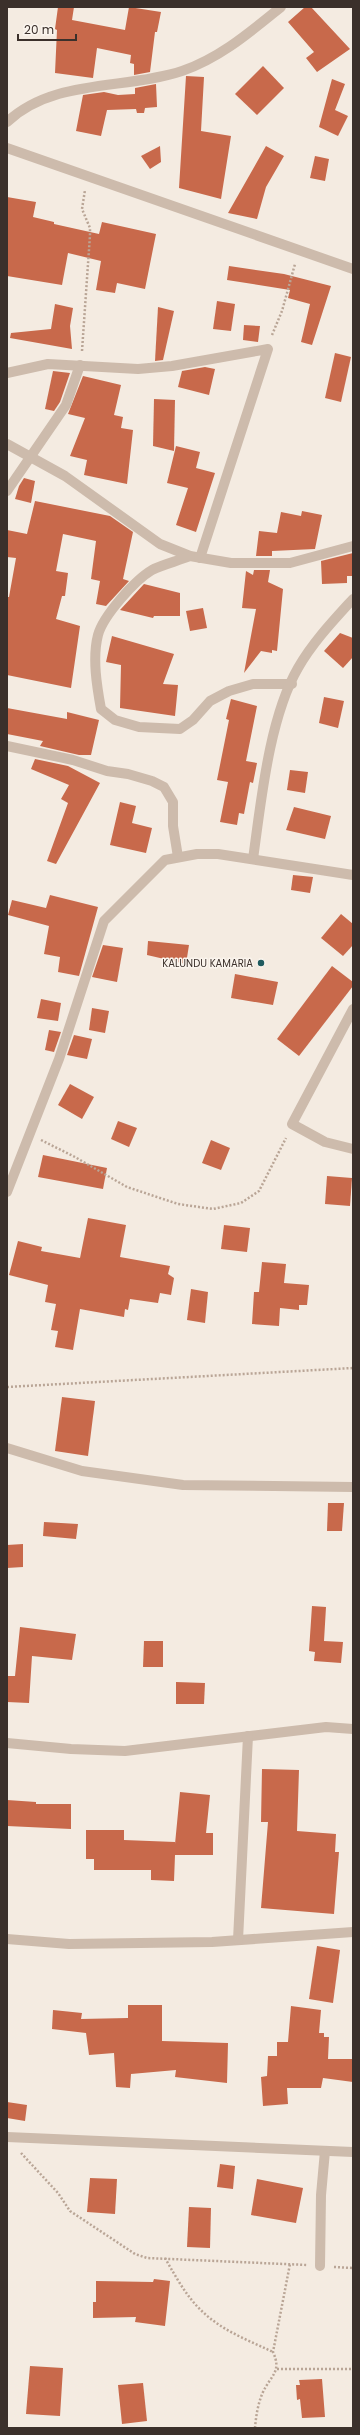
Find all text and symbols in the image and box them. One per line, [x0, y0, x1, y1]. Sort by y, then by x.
scale bar [18, 16, 76, 42]
text: 20 m [24, 21, 54, 38]
place label: KALUNDU KAMARIA [162, 956, 253, 971]
marker: KALUNDU KAMARIA [256, 958, 266, 968]

